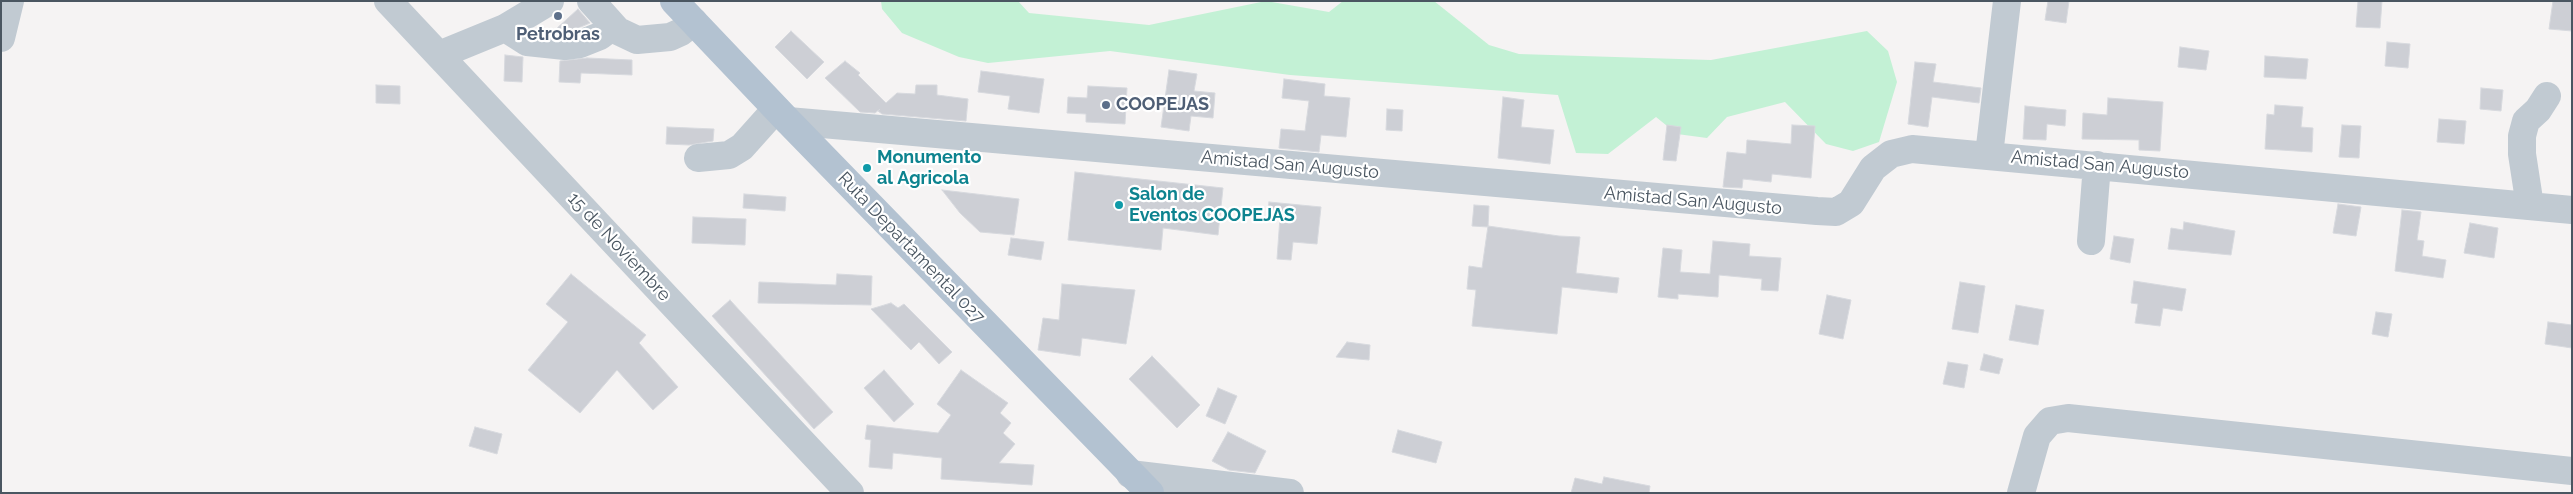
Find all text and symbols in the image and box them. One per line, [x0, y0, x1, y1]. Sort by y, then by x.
marker: Petrobras [552, 10, 564, 22]
place label: Petrobras [516, 24, 600, 46]
place label: COOPEJAS [1116, 94, 1209, 116]
marker: COOPEJAS [1100, 99, 1112, 111]
street label: Amistad San Augusto [1200, 146, 1380, 184]
street label: Amistad San Augusto [2010, 146, 2190, 184]
place label: Monumento al Agricola [877, 147, 981, 190]
marker: Monumento al Agricola [861, 162, 873, 174]
street label: Ruta Departamental 027 [833, 168, 989, 328]
street label: Amistad San Augusto [1603, 182, 1783, 220]
place label: Salon de Eventos COOPEJAS [1129, 184, 1295, 226]
street label: 15 de Noviembre [563, 188, 675, 306]
marker: Salon de Eventos COOPEJAS [1113, 199, 1125, 211]

